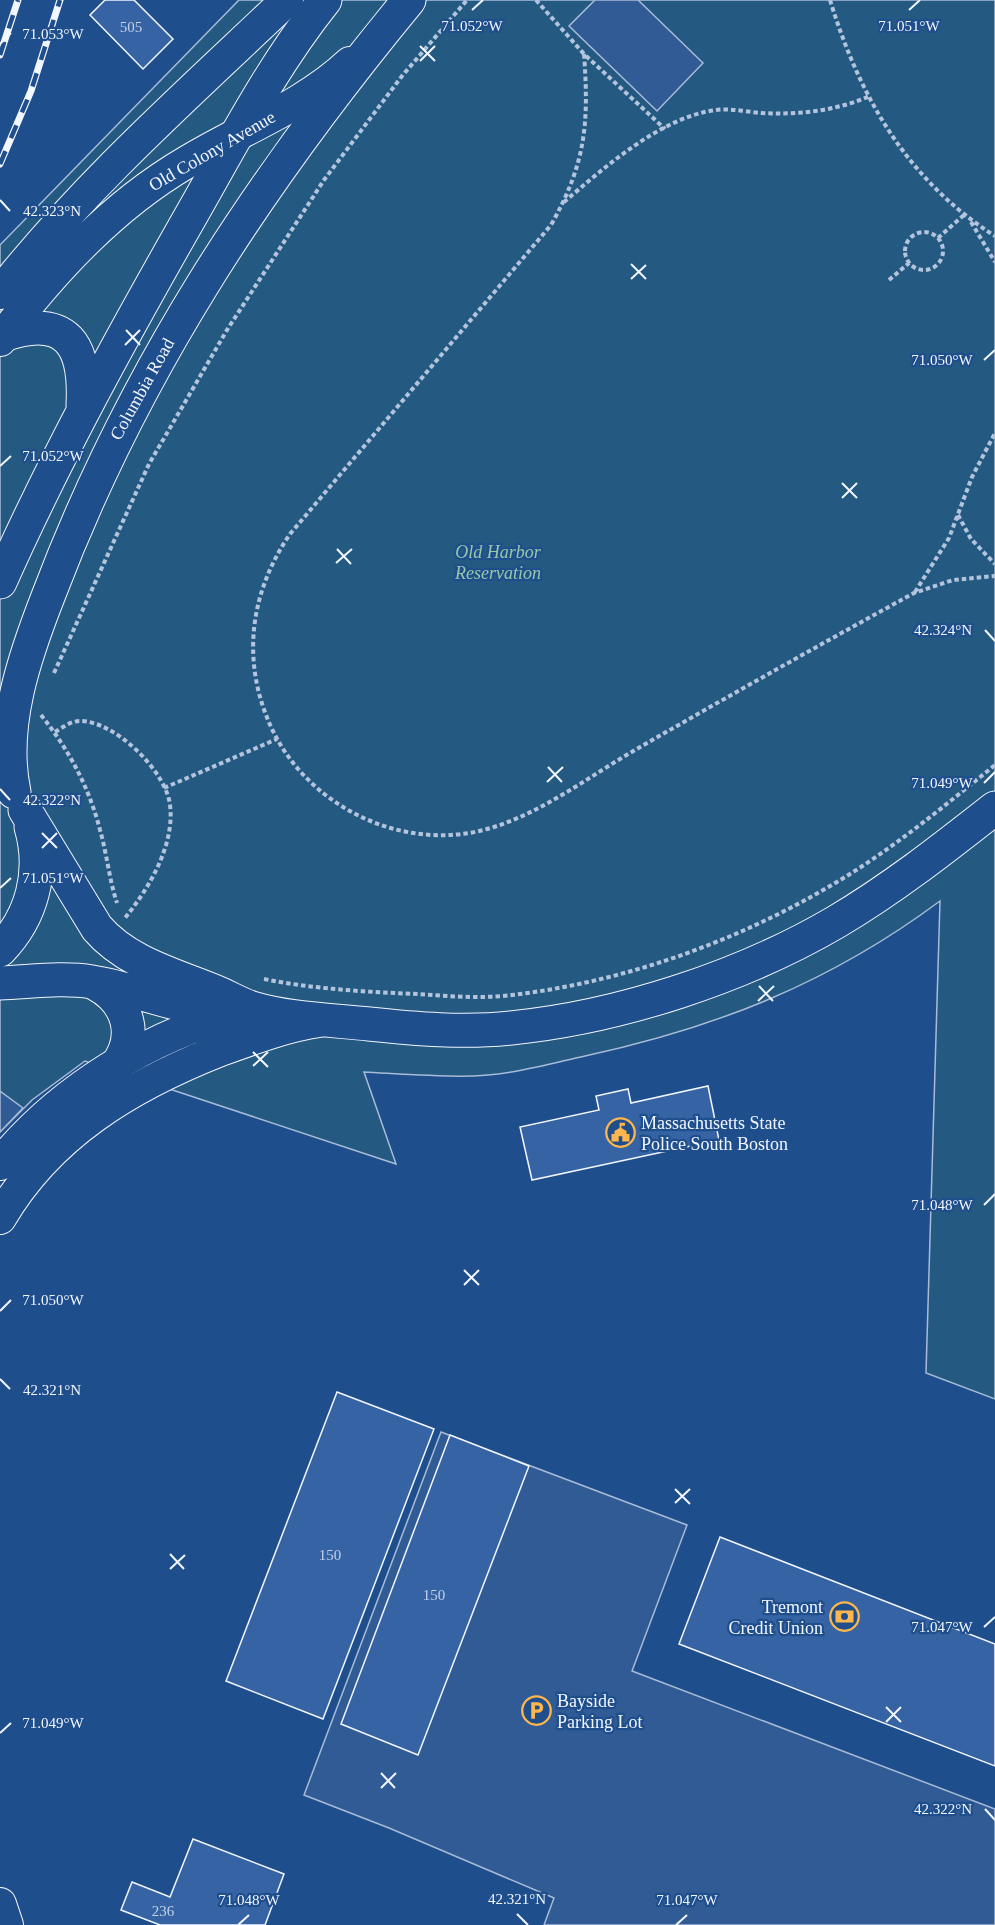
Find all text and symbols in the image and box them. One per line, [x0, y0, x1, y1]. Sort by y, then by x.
text: 71.052°W [441, 18, 504, 34]
text: 71.051°W [878, 18, 941, 34]
house number: 505 [120, 19, 142, 35]
text: 71.053°W [22, 26, 85, 42]
street label: Old Colony Avenue [145, 107, 279, 195]
text: 42.323°N [23, 203, 81, 219]
street label: Columbia Road [106, 335, 178, 443]
text: 71.050°W [911, 352, 974, 368]
text: 71.052°W [22, 448, 85, 464]
park label: Old Harbor Reservation [454, 542, 542, 583]
text: 42.324°N [914, 622, 972, 638]
text: 71.049°W [911, 775, 974, 791]
text: 42.322°N [23, 792, 81, 808]
text: 71.051°W [22, 870, 85, 886]
place label: Massachusetts State Police South Boston [641, 1113, 788, 1154]
public building icon: Massachusetts State Police South Boston [604, 1117, 636, 1149]
text: 71.048°W [911, 1197, 974, 1213]
text: 71.050°W [22, 1292, 85, 1308]
text: 42.321°N [23, 1382, 81, 1398]
house number: 150 [319, 1547, 341, 1563]
house number: 150 [423, 1587, 445, 1603]
place label: Tremont Credit Union [729, 1597, 823, 1638]
bank icon: Tremont Credit Union [828, 1601, 860, 1633]
text: 71.047°W [911, 1619, 974, 1635]
place label: Bayside Parking Lot [557, 1691, 643, 1732]
parking icon: Bayside Parking Lot [520, 1695, 552, 1727]
text: 71.049°W [22, 1715, 85, 1731]
text: 42.322°N [914, 1801, 972, 1817]
text: 42.321°N [488, 1891, 546, 1907]
text: 71.048°W [218, 1892, 281, 1908]
text: 71.047°W [656, 1892, 719, 1908]
house number: 236 [152, 1903, 175, 1919]

